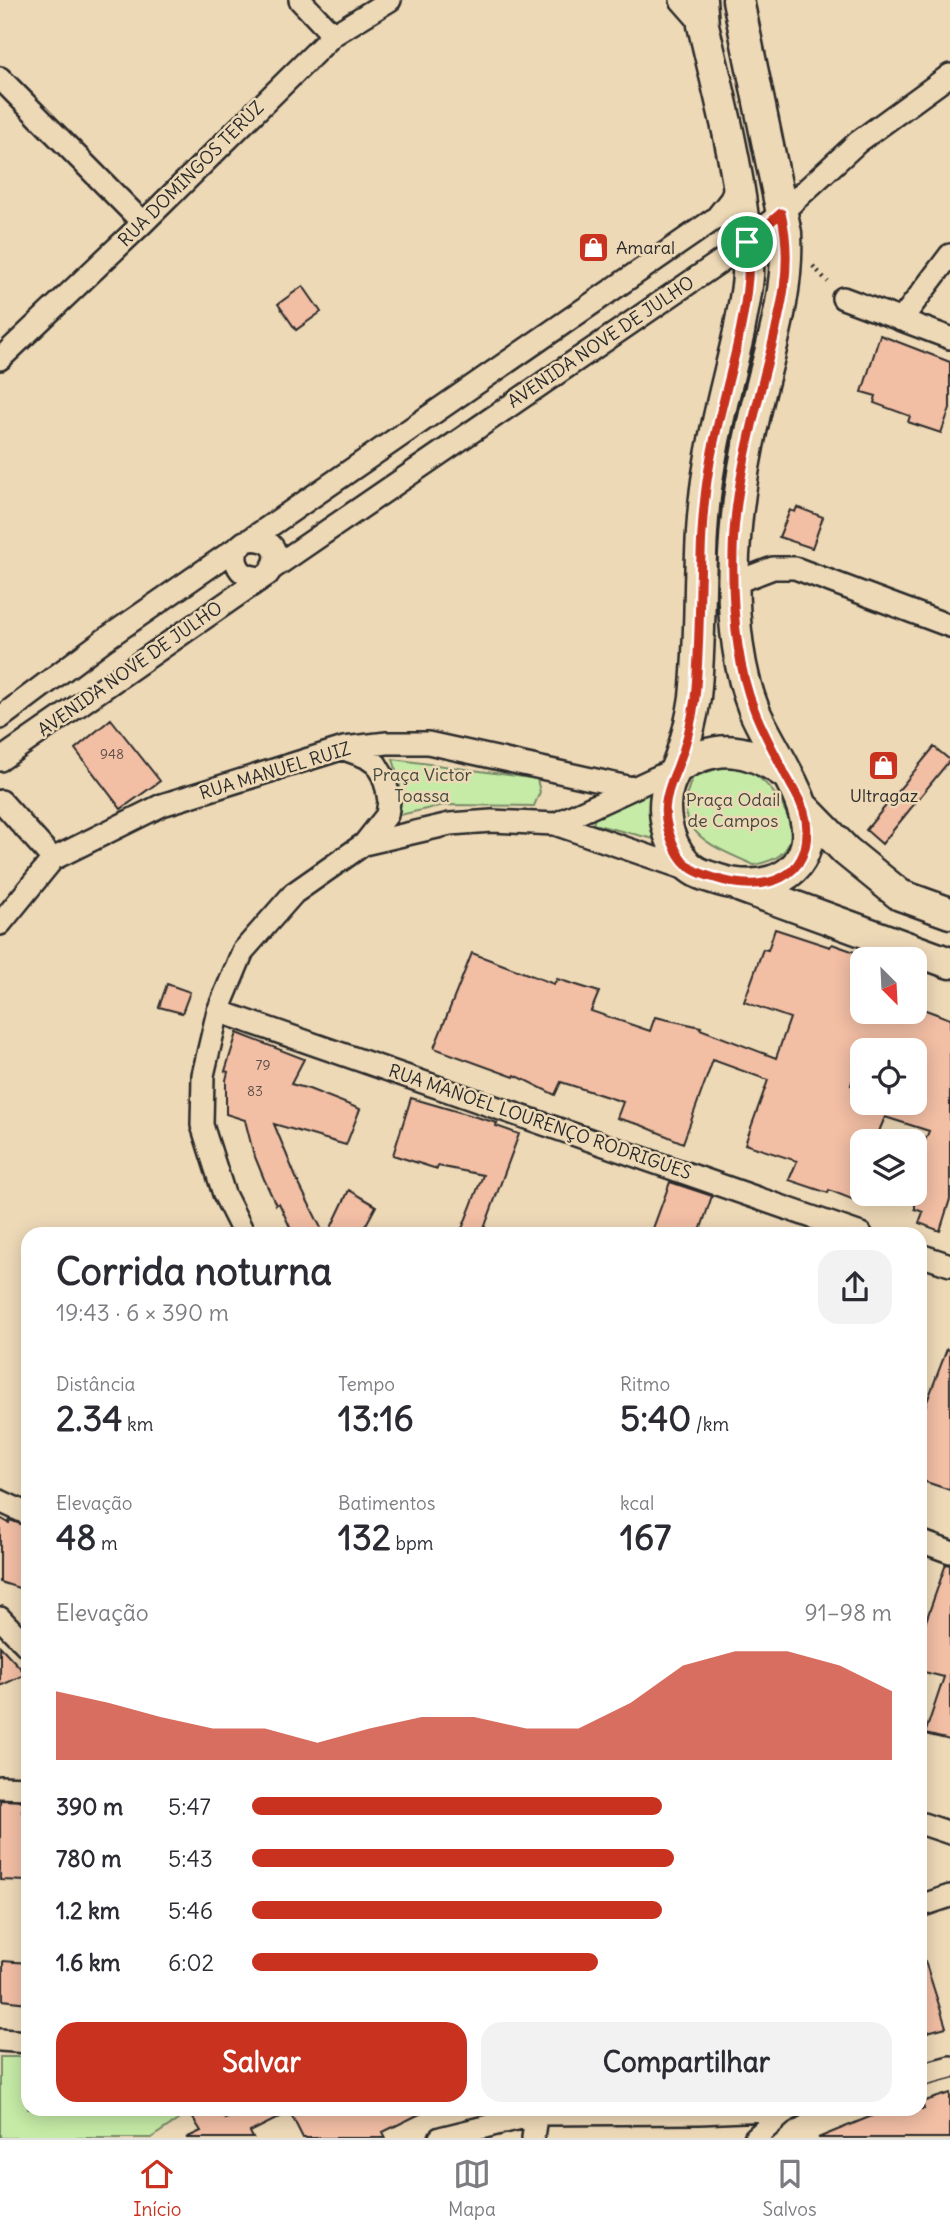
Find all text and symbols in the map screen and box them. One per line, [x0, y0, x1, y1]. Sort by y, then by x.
street label: RUA DOMINGOS TERUZ [113, 96, 268, 251]
pin [717, 212, 777, 272]
icon: arrive [728, 223, 766, 261]
shop icon: Amaral [576, 231, 610, 265]
place label: Amaral [616, 236, 675, 259]
street label: AVENIDA NOVE DE JULHO [503, 271, 698, 413]
street label: AVENIDA NOVE DE JULHO [33, 596, 226, 741]
street label: RUA MANUEL RUIZ [196, 737, 353, 804]
house number: 948 [100, 745, 124, 763]
shop icon: Ultragaz [867, 748, 901, 782]
park label: Praça Victor Toassa [372, 763, 473, 807]
place label: Ultragaz [850, 784, 919, 807]
park label: Praça Odail de Campos [686, 788, 780, 832]
north arrow [850, 947, 928, 1024]
map controls [850, 947, 927, 1206]
button: locate [850, 1038, 927, 1115]
house number: 79 [256, 1056, 270, 1074]
street label: RUA MANOEL LOURENÇO RODRIGUES [386, 1059, 695, 1184]
house number: 83 [247, 1082, 263, 1100]
button: layers [850, 1129, 927, 1206]
text: Corrida noturna [56, 1248, 332, 1295]
button: share [818, 1250, 892, 1324]
text: 19:43 · 6 × 390 m [56, 1298, 229, 1327]
text: Distância [56, 1372, 135, 1396]
text: Tempo [338, 1372, 395, 1396]
text: Ritmo [620, 1372, 670, 1396]
text: 2.34 [56, 1396, 123, 1440]
text: 13:16 [338, 1396, 414, 1440]
text: 5:40 [620, 1396, 691, 1440]
text: km [123, 1412, 153, 1436]
text: /km [691, 1412, 729, 1436]
text: Elevação [56, 1491, 133, 1515]
text: Batimentos [338, 1491, 435, 1515]
text: kcal [620, 1491, 654, 1515]
text: 48 [56, 1515, 96, 1559]
text: 132 [338, 1515, 391, 1559]
text: 167 [620, 1515, 671, 1559]
text: m [96, 1531, 118, 1555]
text: bpm [391, 1531, 433, 1555]
text: Elevação [56, 1598, 149, 1627]
text: 91–98 m [804, 1598, 892, 1627]
text: 390 m [56, 1792, 123, 1821]
text: 5:47 [168, 1792, 211, 1821]
text: 780 m [56, 1844, 121, 1873]
text: 5:43 [168, 1844, 213, 1873]
text: 1.2 km [56, 1896, 120, 1925]
text: 5:46 [168, 1896, 213, 1925]
text: 1.6 km [56, 1948, 121, 1977]
text: 6:02 [168, 1948, 214, 1977]
button: Salvar [56, 2022, 467, 2102]
button: Compartilhar [481, 2022, 892, 2102]
tab: Início [133, 2155, 181, 2221]
tab: Mapa [448, 2155, 496, 2221]
tab: Salvos [762, 2155, 817, 2221]

